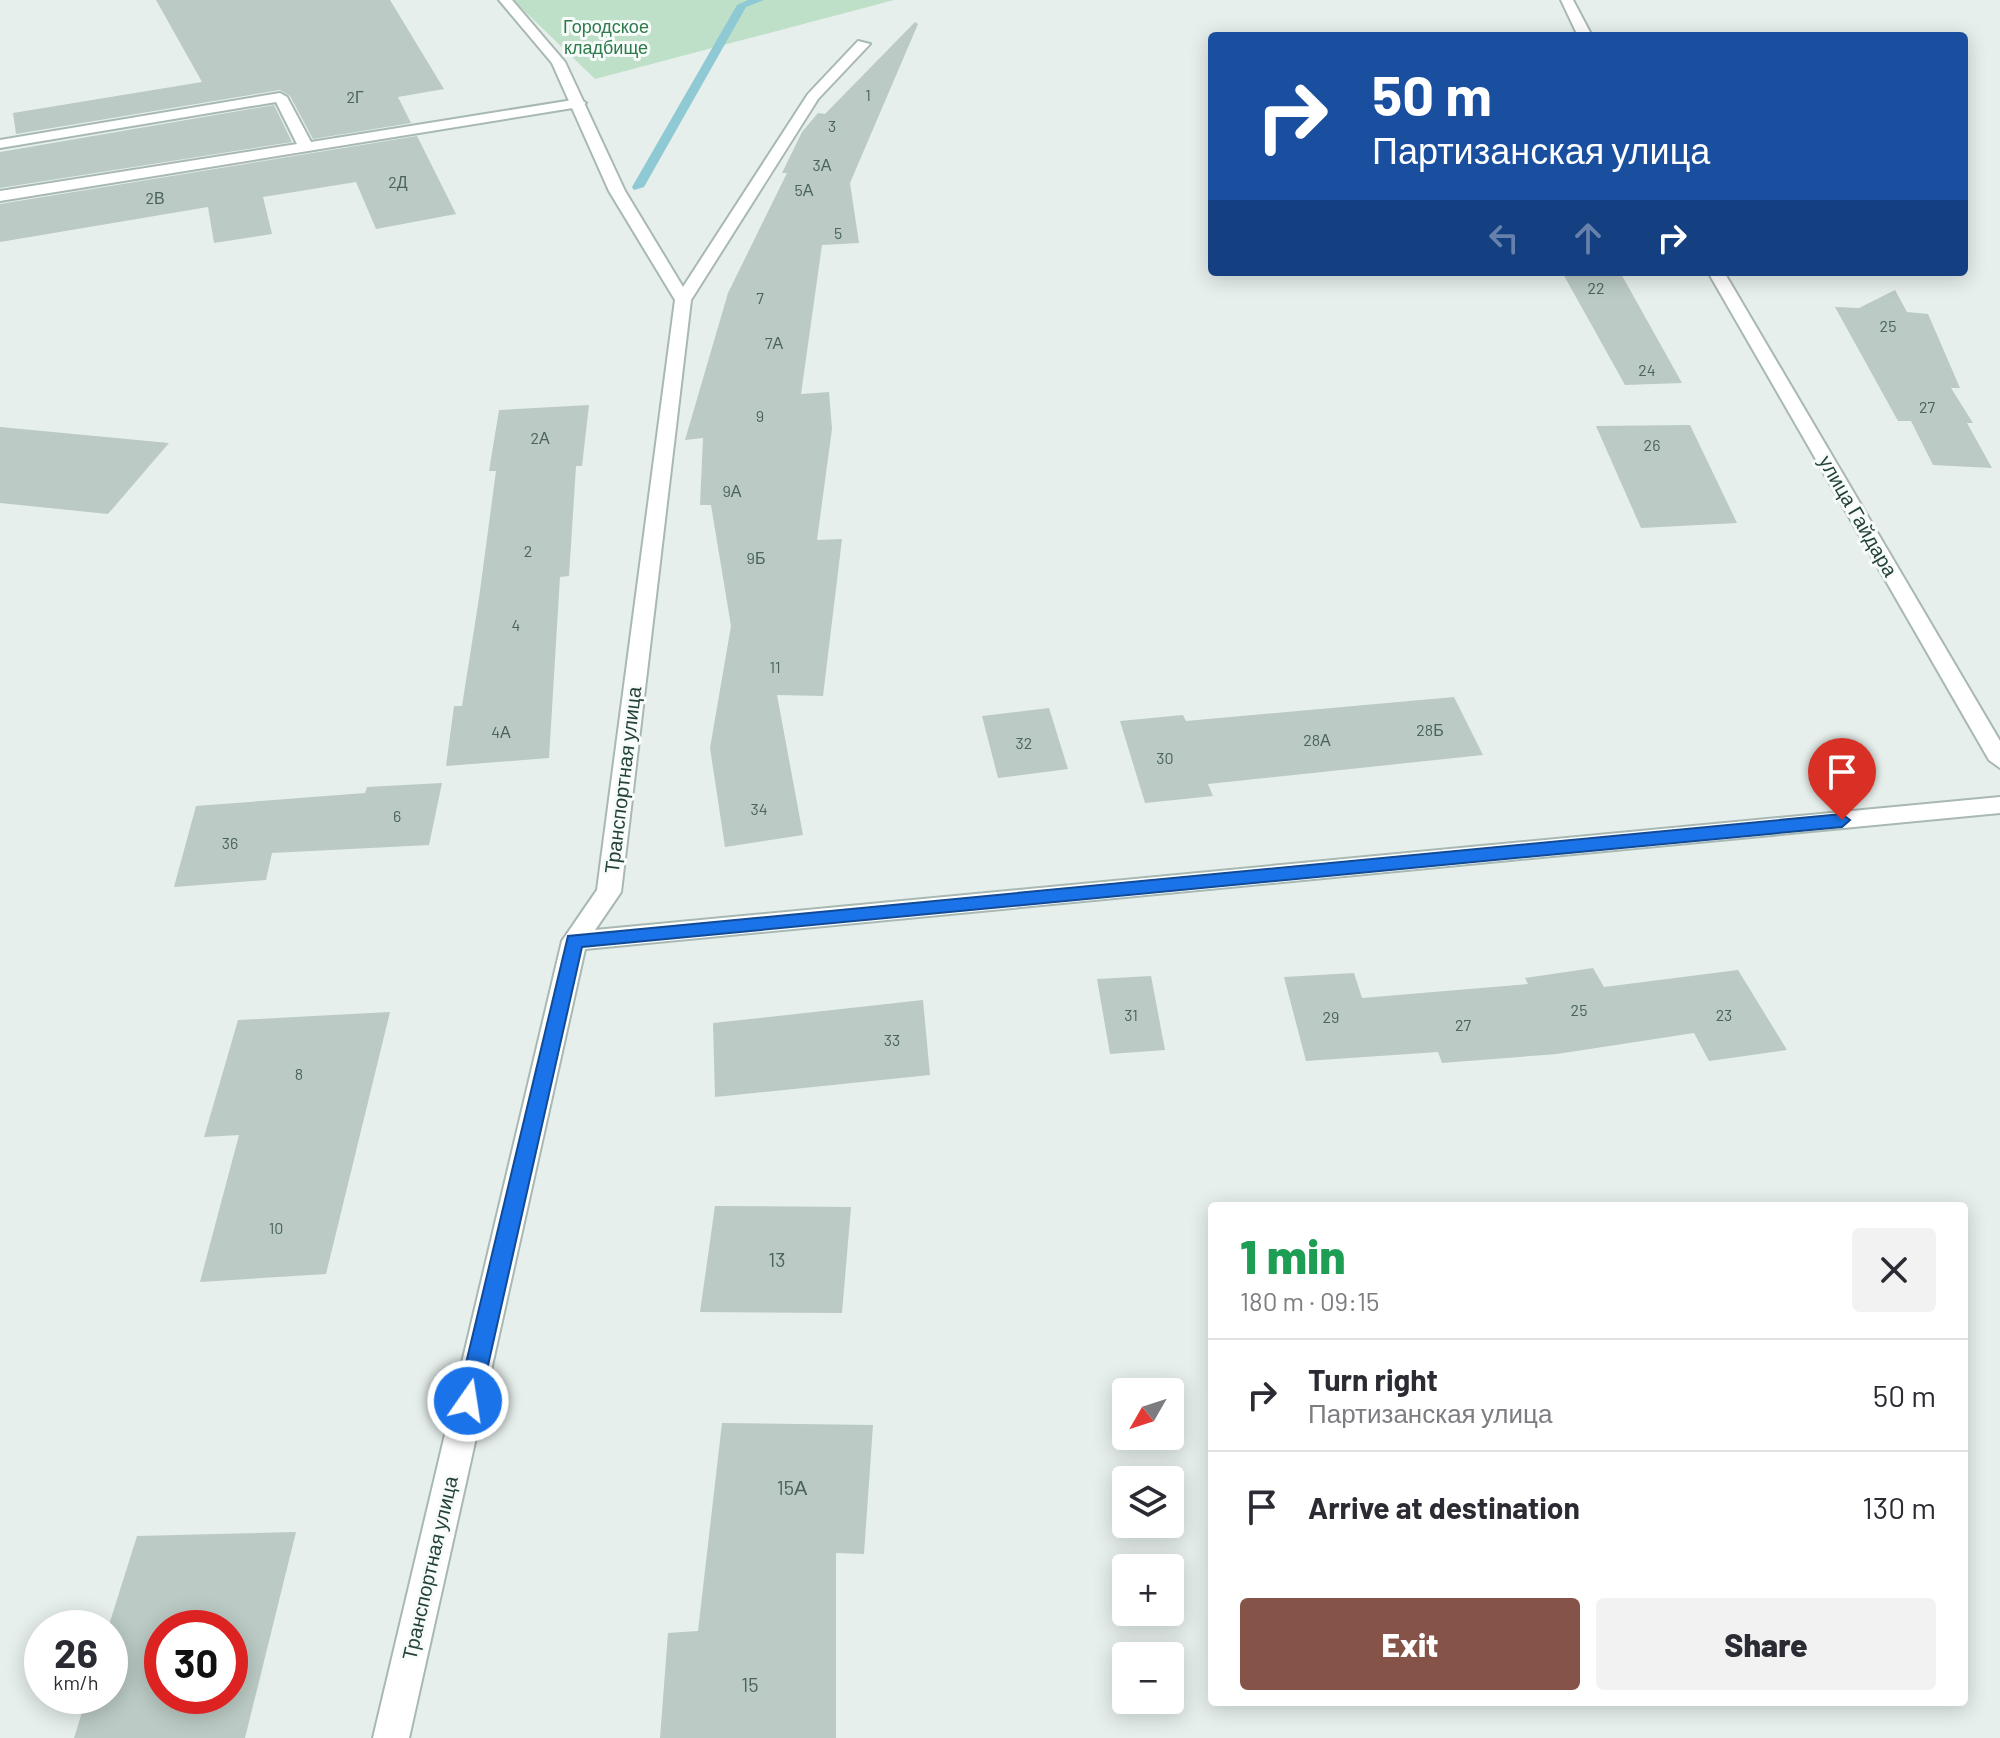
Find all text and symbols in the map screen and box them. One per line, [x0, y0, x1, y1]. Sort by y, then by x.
park label: Городское кладбище [563, 15, 649, 58]
text: 50 m [1372, 60, 1492, 127]
icon: right [1240, 64, 1344, 168]
house number: 1 [865, 85, 871, 104]
house number: 2Г [346, 87, 364, 106]
house number: 3 [828, 116, 836, 135]
text: Партизанская улица [1372, 128, 1710, 171]
house number: 3А [813, 155, 832, 174]
house number: 2Д [388, 172, 408, 191]
house number: 5А [795, 180, 814, 199]
house number: 2В [145, 188, 165, 207]
icon: left [1482, 216, 1526, 260]
icon: ahead [1566, 216, 1610, 260]
icon: right [1650, 216, 1694, 260]
house number: 5 [834, 223, 842, 242]
house number: 22 [1587, 278, 1605, 297]
house number: 7 [756, 288, 764, 307]
house number: 25 [1880, 316, 1896, 335]
house number: 7А [765, 333, 783, 352]
house number: 24 [1638, 360, 1656, 379]
house number: 27 [1919, 397, 1935, 416]
house number: 9 [756, 406, 764, 425]
house number: 2А [530, 428, 550, 447]
house number: 26 [1644, 435, 1660, 454]
street label: улица Гайдара [1814, 451, 1904, 581]
house number: 9А [722, 481, 742, 500]
house number: 2 [524, 541, 532, 560]
house number: 9Б [747, 548, 765, 567]
house number: 4 [512, 615, 520, 634]
house number: 11 [769, 657, 781, 676]
street label: Транспортная улица [599, 684, 645, 875]
house number: 28Б [1416, 720, 1444, 739]
house number: 4А [491, 722, 511, 741]
house number: 28А [1303, 730, 1331, 749]
house number: 32 [1016, 733, 1032, 752]
pin [1808, 738, 1876, 820]
house number: 30 [1156, 748, 1174, 767]
icon: arrive [1820, 750, 1864, 794]
house number: 34 [750, 799, 768, 818]
house number: 6 [393, 806, 401, 825]
house number: 36 [222, 833, 238, 852]
house number: 25 [1571, 1000, 1587, 1019]
house number: 31 [1124, 1005, 1138, 1024]
house number: 23 [1716, 1005, 1732, 1024]
house number: 29 [1323, 1007, 1339, 1026]
house number: 27 [1455, 1015, 1471, 1034]
house number: 33 [884, 1030, 900, 1049]
house number: 8 [295, 1064, 303, 1083]
house number: 10 [269, 1218, 283, 1237]
text: 1 min [1240, 1226, 1346, 1284]
button: close [1852, 1228, 1936, 1312]
house number: 13 [768, 1247, 786, 1271]
text: 180 m · 09:15 [1240, 1285, 1379, 1316]
position arrow [426, 1359, 510, 1443]
text: Turn right [1308, 1361, 1438, 1397]
icon: right [1240, 1373, 1284, 1417]
text: 50 m [1873, 1377, 1936, 1413]
north arrow [1112, 1378, 1184, 1450]
map controls [1112, 1378, 1184, 1714]
text: Партизанская улица [1308, 1397, 1552, 1428]
button: layers [1112, 1466, 1184, 1538]
street label: Транспортная улица [396, 1473, 462, 1662]
house number: 15А [777, 1475, 808, 1499]
icon: arrive [1240, 1485, 1284, 1529]
text: Arrive at destination [1308, 1489, 1580, 1525]
text: 130 m [1862, 1489, 1936, 1525]
button: + [1112, 1554, 1184, 1626]
button: Exit [1240, 1598, 1580, 1690]
button: Share [1596, 1598, 1936, 1690]
speed limit sign: 30 [144, 1610, 248, 1714]
text: 26 [54, 1628, 98, 1676]
button: − [1112, 1642, 1184, 1714]
text: km/h [53, 1670, 99, 1694]
house number: 15 [741, 1672, 759, 1696]

